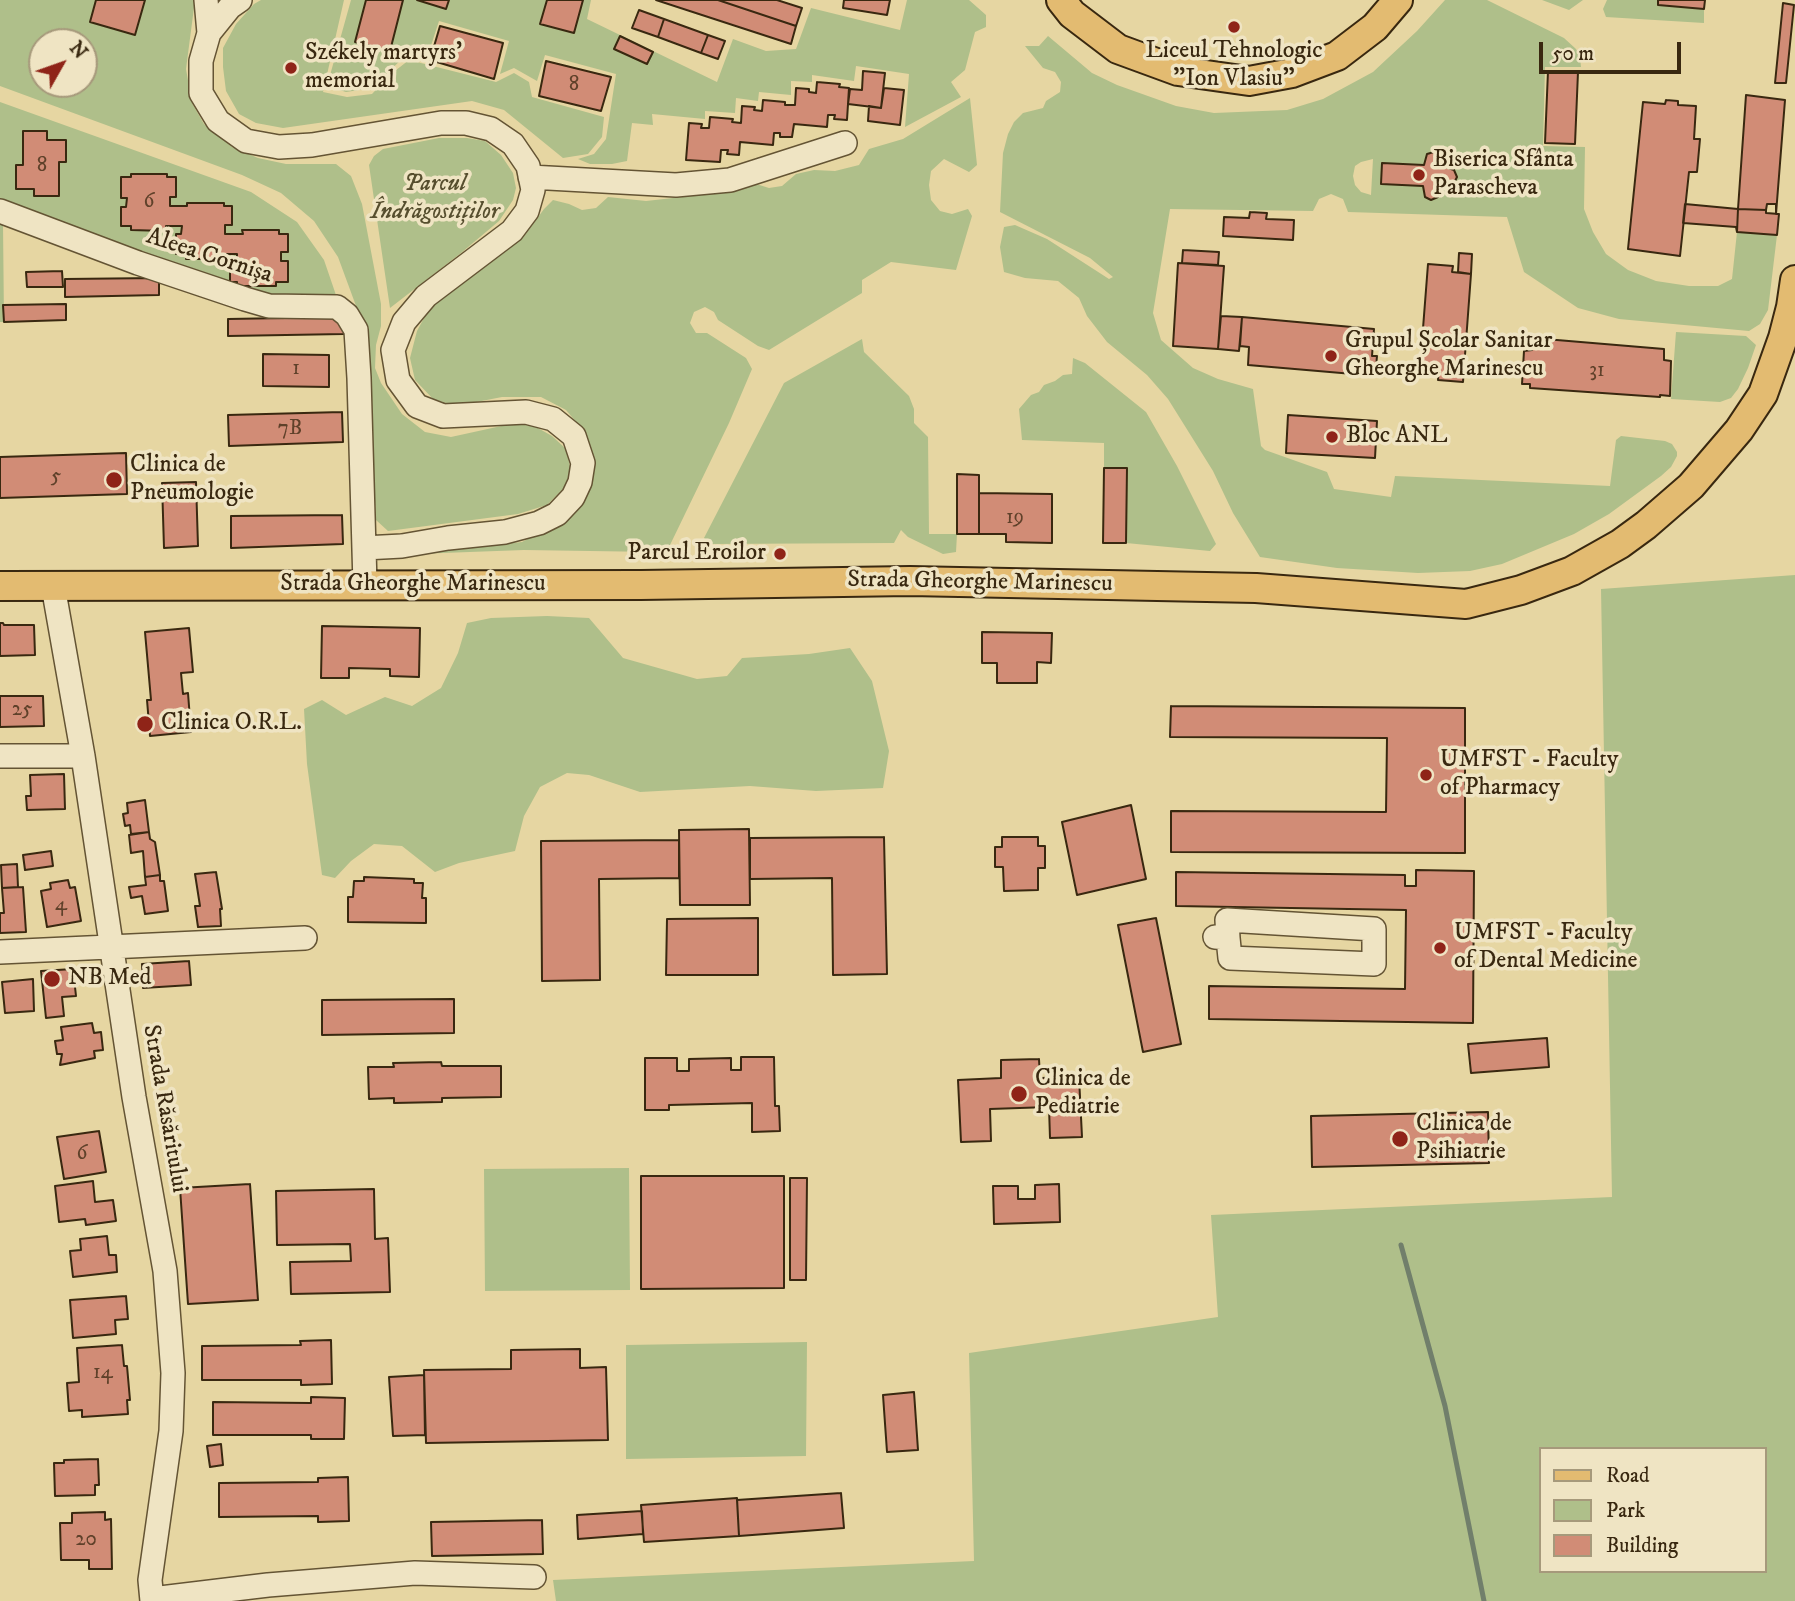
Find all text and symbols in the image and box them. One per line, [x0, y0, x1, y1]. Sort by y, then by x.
marker: Liceul Tehnologic "Ion Vlasiu" [1226, 19, 1242, 35]
north arrow [28, 28, 98, 98]
scale bar [1543, 28, 1685, 72]
text: N [64, 37, 92, 64]
place label: Liceul Tehnologic "Ion Vlasiu" [1145, 38, 1323, 94]
place label: Székely martyrs' memorial [305, 40, 462, 96]
text: 50 m [1552, 41, 1594, 67]
marker: Székely martyrs' memorial [283, 60, 299, 76]
house number: 8 [569, 73, 579, 99]
place label: Biserica Sfânta Parascheva [1433, 147, 1574, 203]
house number: 8 [37, 154, 47, 180]
marker: Biserica Sfânta Parascheva [1411, 167, 1427, 183]
park label: Parcul Îndrăgostiților [371, 171, 499, 227]
house number: 6 [144, 190, 154, 216]
street label: Aleea Cornișa [142, 223, 276, 291]
place label: Grupul Școlar Sanitar Gheorghe Marinescu [1345, 328, 1552, 384]
marker: Grupul Școlar Sanitar Gheorghe Marinescu [1323, 348, 1339, 364]
house number: 1 [292, 357, 300, 383]
house number: 31 [1589, 359, 1605, 385]
house number: 7B [278, 417, 302, 443]
place label: Bloc ANL [1346, 423, 1448, 451]
marker: Bloc ANL [1324, 429, 1340, 445]
place label: Clinica de Pneumologie [130, 452, 254, 508]
house number: 5 [51, 465, 61, 491]
marker: Clinica de Pneumologie [104, 470, 124, 490]
house number: 19 [1006, 506, 1024, 532]
place label: Parcul Eroilor [627, 540, 766, 568]
marker: Parcul Eroilor [772, 546, 788, 562]
street label: Strada Gheorghe Marinescu [847, 566, 1113, 600]
street label: Strada Gheorghe Marinescu [280, 571, 546, 599]
house number: 25 [12, 698, 32, 724]
place label: Clinica O.R.L. [161, 710, 302, 738]
marker: Clinica O.R.L. [135, 714, 155, 734]
place label: UMFST - Faculty of Pharmacy [1440, 747, 1618, 803]
marker: UMFST - Faculty of Pharmacy [1418, 767, 1434, 783]
house number: 4 [55, 893, 67, 919]
place label: UMFST - Faculty of Dental Medicine [1454, 920, 1637, 976]
marker: UMFST - Faculty of Dental Medicine [1432, 940, 1448, 956]
place label: NB Med [68, 965, 152, 993]
marker: NB Med [42, 969, 62, 989]
street label: Strada Răsăritului [135, 1023, 193, 1195]
place label: Clinica de Pediatrie [1035, 1066, 1131, 1122]
marker: Clinica de Pediatrie [1009, 1084, 1029, 1104]
place label: Clinica de Psihiatrie [1416, 1111, 1512, 1167]
marker: Clinica de Psihiatrie [1390, 1129, 1410, 1149]
house number: 6 [77, 1142, 87, 1168]
house number: 14 [93, 1361, 113, 1387]
legend [1540, 1447, 1767, 1573]
text: Road [1606, 1463, 1650, 1489]
text: Park [1606, 1498, 1645, 1524]
house number: 20 [75, 1528, 97, 1554]
text: Building [1606, 1533, 1678, 1559]

